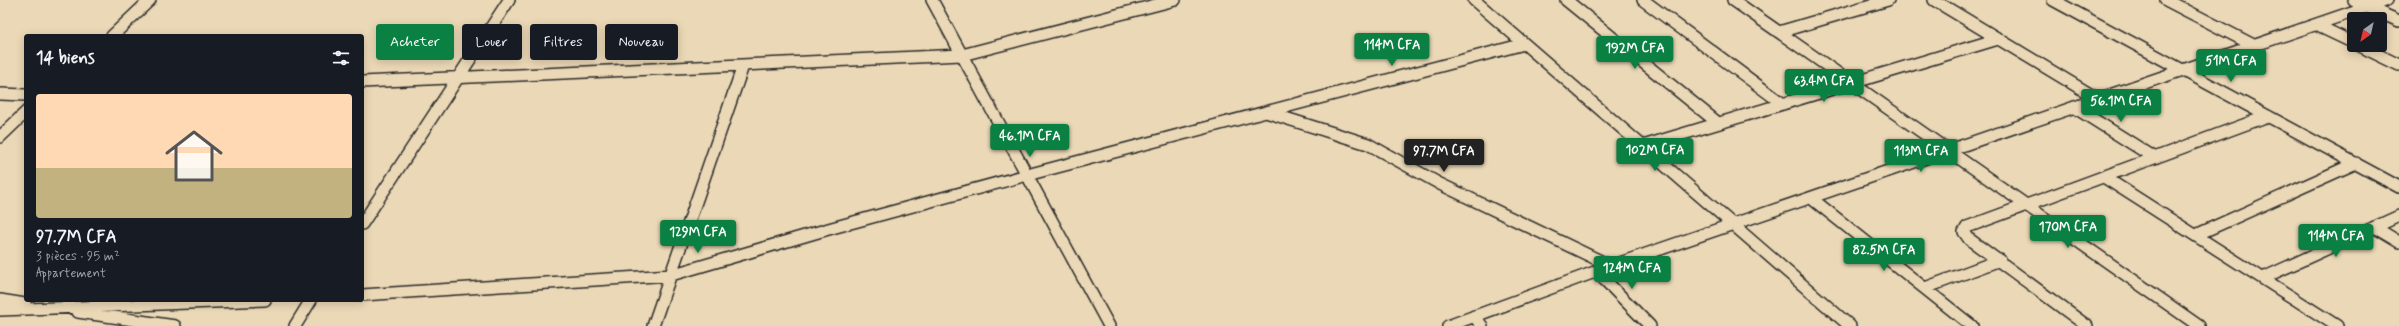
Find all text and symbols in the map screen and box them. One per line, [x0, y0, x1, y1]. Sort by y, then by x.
north arrow [2347, 12, 2387, 52]
map controls [2347, 12, 2387, 52]
chip: Acheter [376, 24, 454, 60]
chip: Louer [462, 24, 522, 60]
chip: Filtres [530, 24, 597, 60]
chip: Nouveau [605, 24, 678, 60]
pin: 114M CFA [1351, 33, 1433, 67]
pin: 192M CFA [1594, 36, 1676, 70]
text: 114M CFA [1363, 37, 1421, 54]
text: 192M CFA [1605, 40, 1665, 57]
text: 14 biens [36, 47, 95, 69]
icon: filters [330, 47, 352, 69]
pin: 51M CFA [2194, 49, 2268, 83]
text: 51M CFA [2205, 53, 2257, 70]
pin: 63.4M CFA [1778, 69, 1870, 103]
text: 63.4M CFA [1794, 73, 1854, 90]
pin: 56.1M CFA [2075, 89, 2167, 123]
text: 56.1M CFA [2090, 93, 2152, 110]
icon: home [158, 120, 230, 192]
pin: 46.1M CFA [984, 124, 1076, 158]
text: 46.1M CFA [999, 128, 1061, 145]
pin: 102M CFA [1614, 138, 1696, 172]
pin: 97.7M CFA [1398, 139, 1490, 173]
pin: 113M CFA [1880, 139, 1962, 173]
text: 102M CFA [1625, 142, 1685, 159]
text: 97.7M CFA [1413, 143, 1475, 160]
text: 113M CFA [1894, 143, 1948, 160]
pin: 170M CFA [2027, 215, 2109, 249]
text: 170M CFA [2039, 219, 2097, 236]
pin: 129M CFA [657, 220, 739, 254]
text: 129M CFA [669, 224, 727, 241]
pin: 114M CFA [2295, 224, 2377, 258]
text: 97.7M CFA [36, 226, 117, 248]
text: 114M CFA [2307, 228, 2365, 245]
pin: 82.5M CFA [1838, 238, 1930, 272]
text: 82.5M CFA [1853, 242, 1915, 259]
text: 3 pièces · 95 m² [36, 248, 120, 265]
pin: 124M CFA [1591, 256, 1673, 290]
text: 124M CFA [1603, 260, 1661, 277]
text: Appartement [36, 265, 106, 282]

